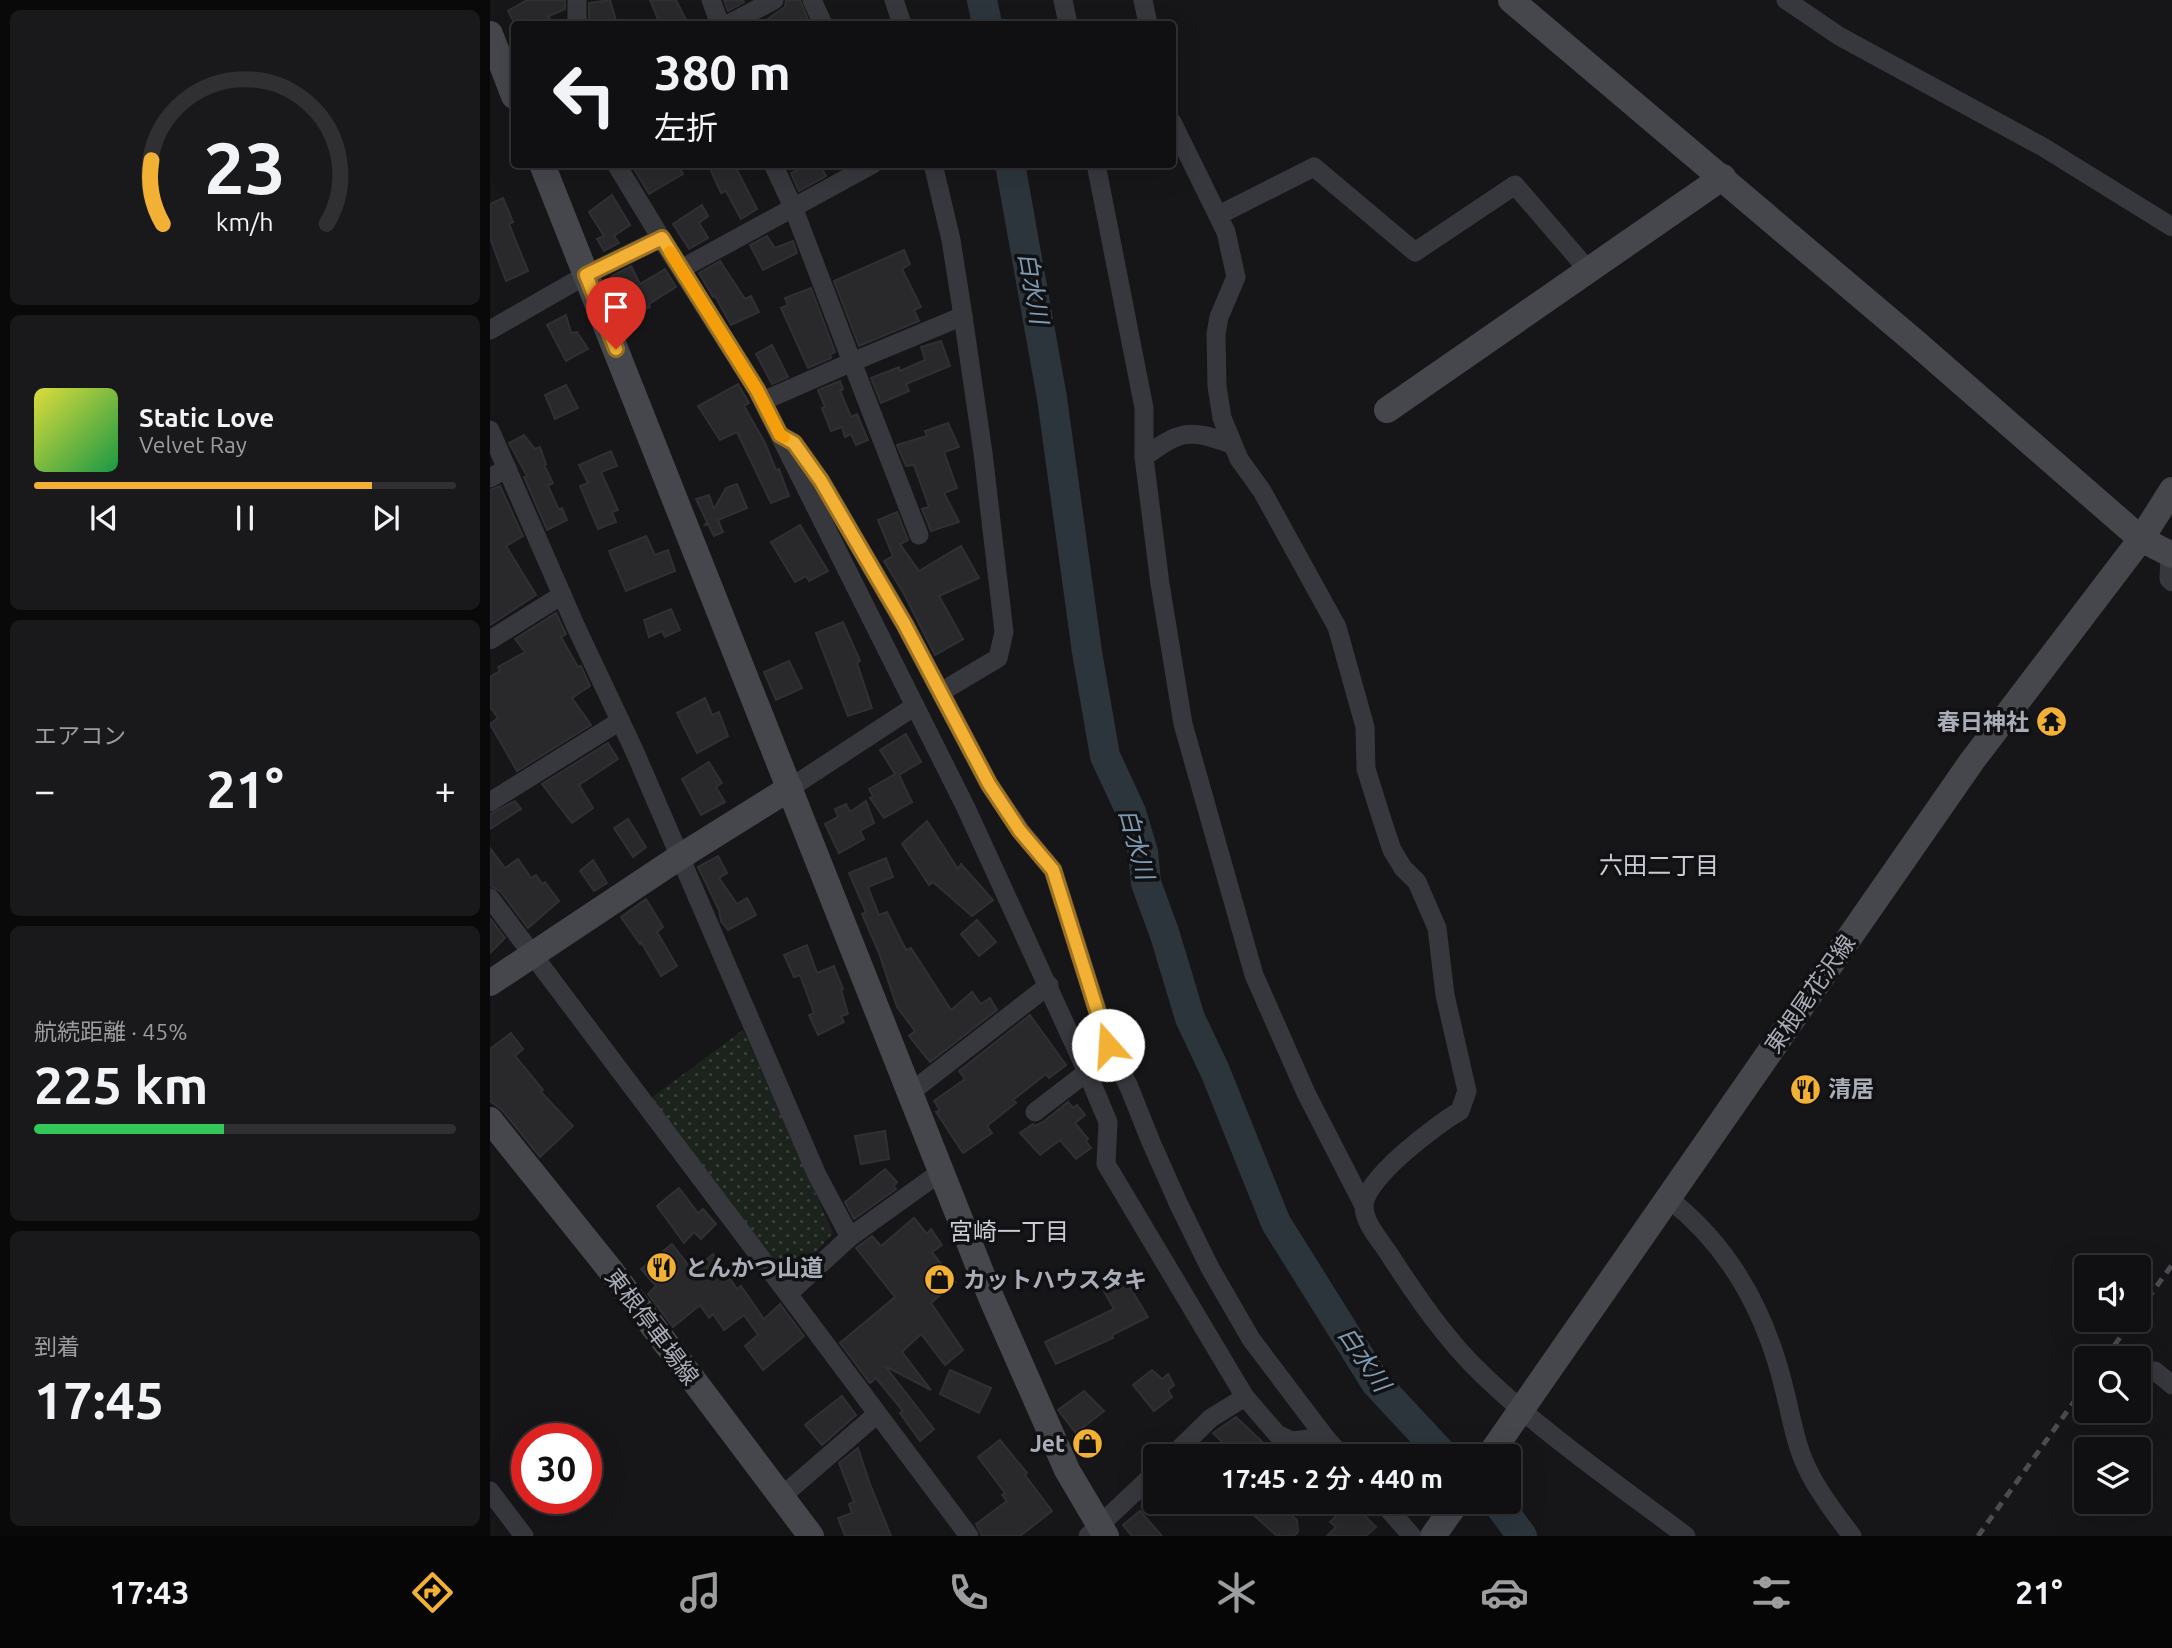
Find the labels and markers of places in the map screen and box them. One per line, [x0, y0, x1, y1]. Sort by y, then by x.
pin [586, 277, 646, 349]
temple icon: 春日神社 [2035, 705, 2069, 739]
place label: 春日神社 [1937, 709, 2029, 734]
restaurant icon: 清居 [1788, 1072, 1822, 1106]
place label: 清居 [1828, 1076, 1874, 1101]
restaurant icon: とんかつ山道 [645, 1251, 679, 1285]
place label: とんかつ山道 [685, 1255, 823, 1280]
shop icon: カットハウスタキ [923, 1263, 957, 1297]
place label: カットハウスタキ [963, 1267, 1147, 1292]
shop icon: Jet [1071, 1427, 1105, 1461]
place label: Jet [1030, 1431, 1065, 1456]

